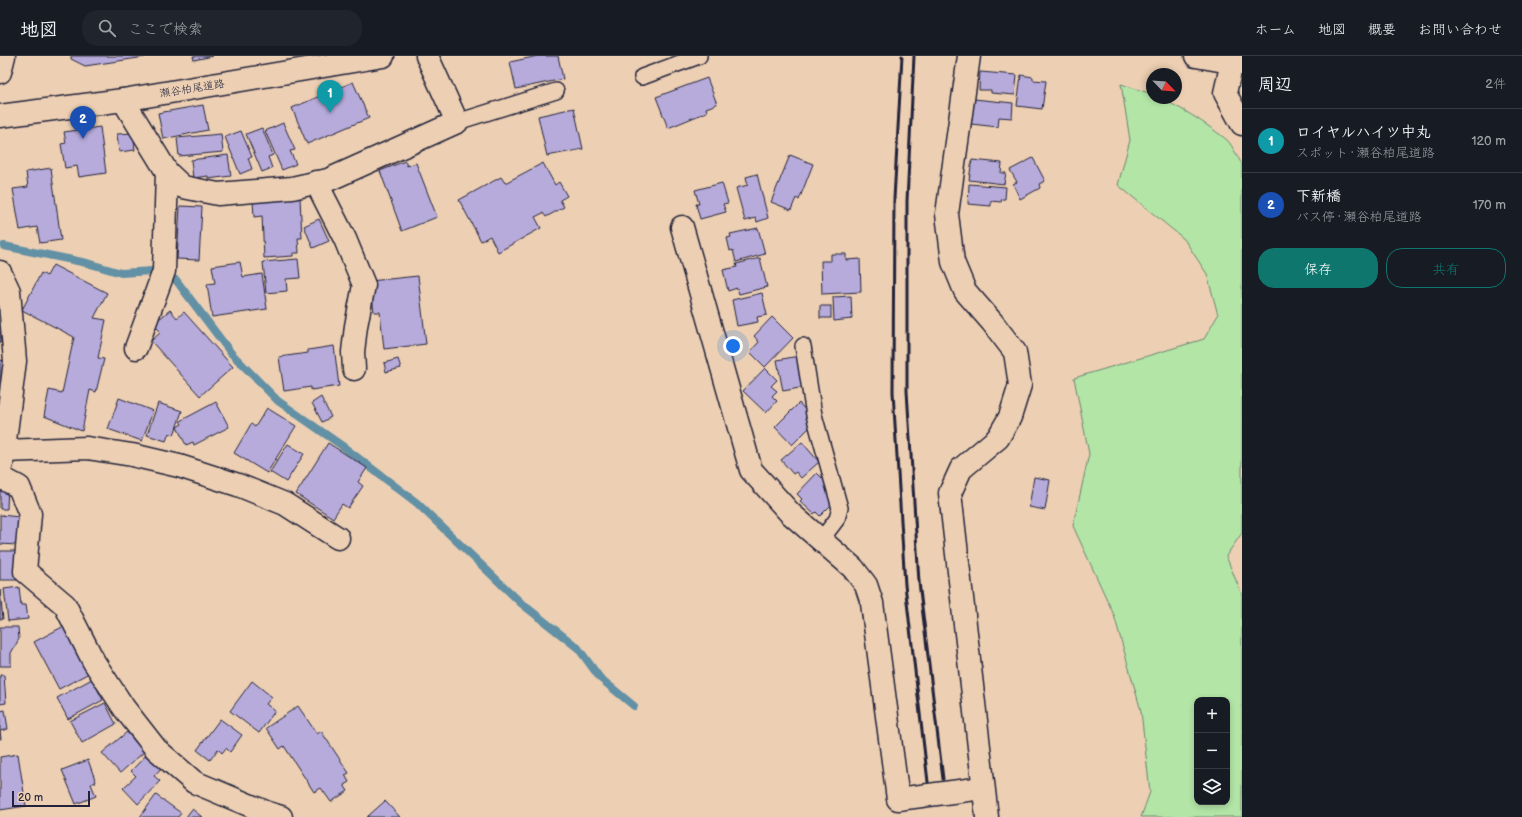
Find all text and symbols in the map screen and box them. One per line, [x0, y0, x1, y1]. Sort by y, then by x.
search box [82, 10, 362, 46]
icon: search [96, 17, 118, 39]
text: 地図 [20, 19, 58, 42]
text: ここで検索 [128, 20, 203, 39]
text: ホーム [1255, 21, 1296, 38]
text: 地図 [1318, 21, 1346, 38]
text: 概要 [1368, 21, 1396, 38]
text: お問い合わせ [1418, 21, 1502, 38]
north arrow [1146, 68, 1182, 104]
text: 周辺 [1258, 75, 1292, 95]
text: 2件 [1485, 76, 1506, 92]
street label: 瀬谷柏尾道路 [158, 77, 226, 100]
pin: 1 [317, 80, 343, 113]
pin: 2 [70, 106, 96, 139]
text: ロイヤルハイツ中丸 [1296, 123, 1431, 142]
text: 1 [1268, 133, 1274, 149]
text: 120 m [1471, 133, 1506, 149]
text: スポット · 瀬谷柏尾道路 [1296, 145, 1434, 161]
text: 下新橋 [1296, 187, 1341, 206]
text: 2 [1267, 197, 1275, 213]
text: 170 m [1473, 197, 1506, 213]
text: バス停 · 瀬谷柏尾道路 [1296, 209, 1421, 225]
button: 保存 [1258, 248, 1378, 288]
button: 共有 [1386, 248, 1506, 288]
your location [723, 336, 743, 356]
map controls [1194, 697, 1230, 805]
button: + [1194, 697, 1230, 733]
button: − [1194, 733, 1230, 769]
button: layers [1194, 769, 1230, 805]
scale bar [12, 789, 90, 808]
text: 20 m [18, 791, 43, 804]

